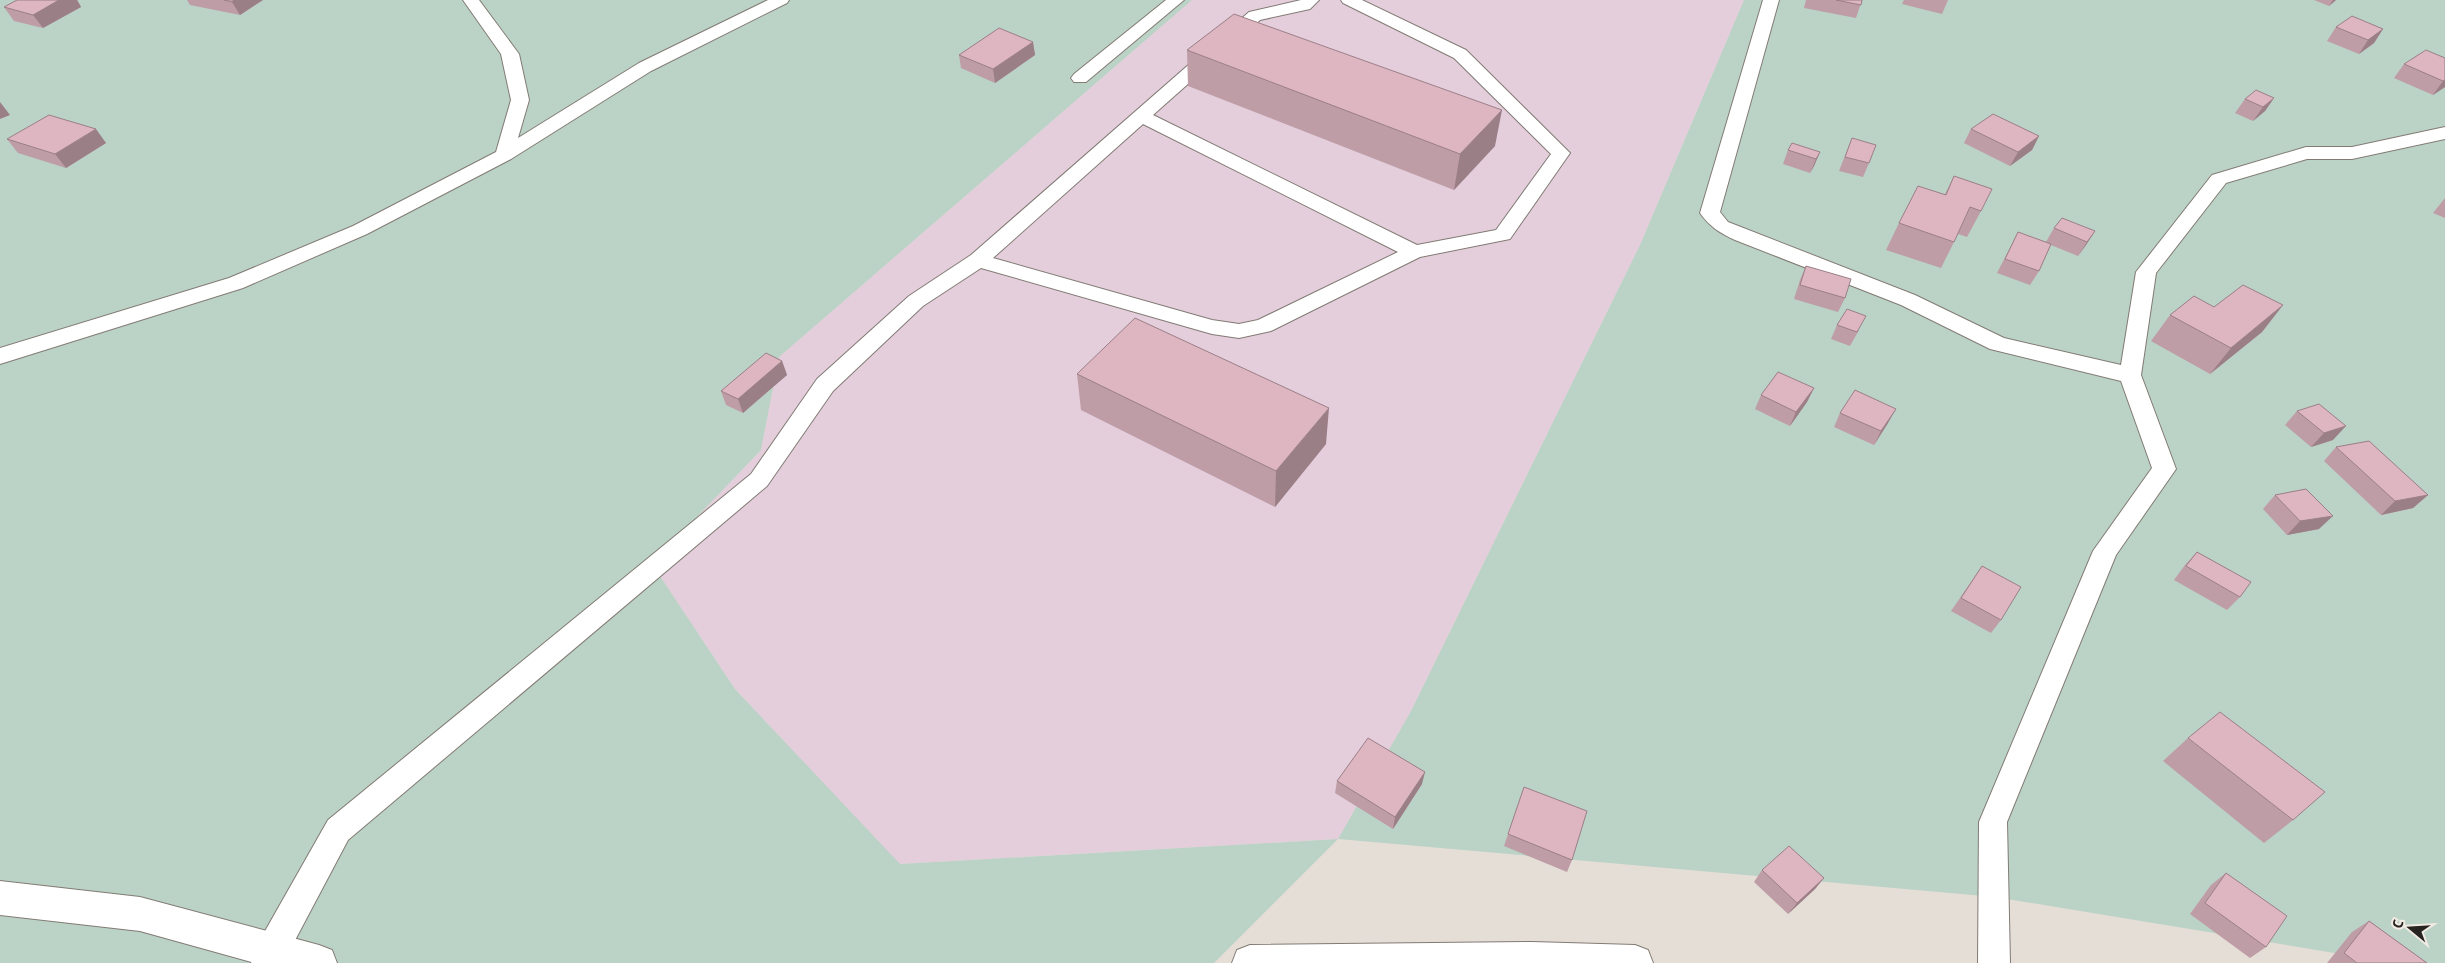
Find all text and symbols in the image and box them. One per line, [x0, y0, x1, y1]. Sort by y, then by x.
north arrow [2385, 903, 2435, 953]
text: С [2388, 917, 2407, 930]

